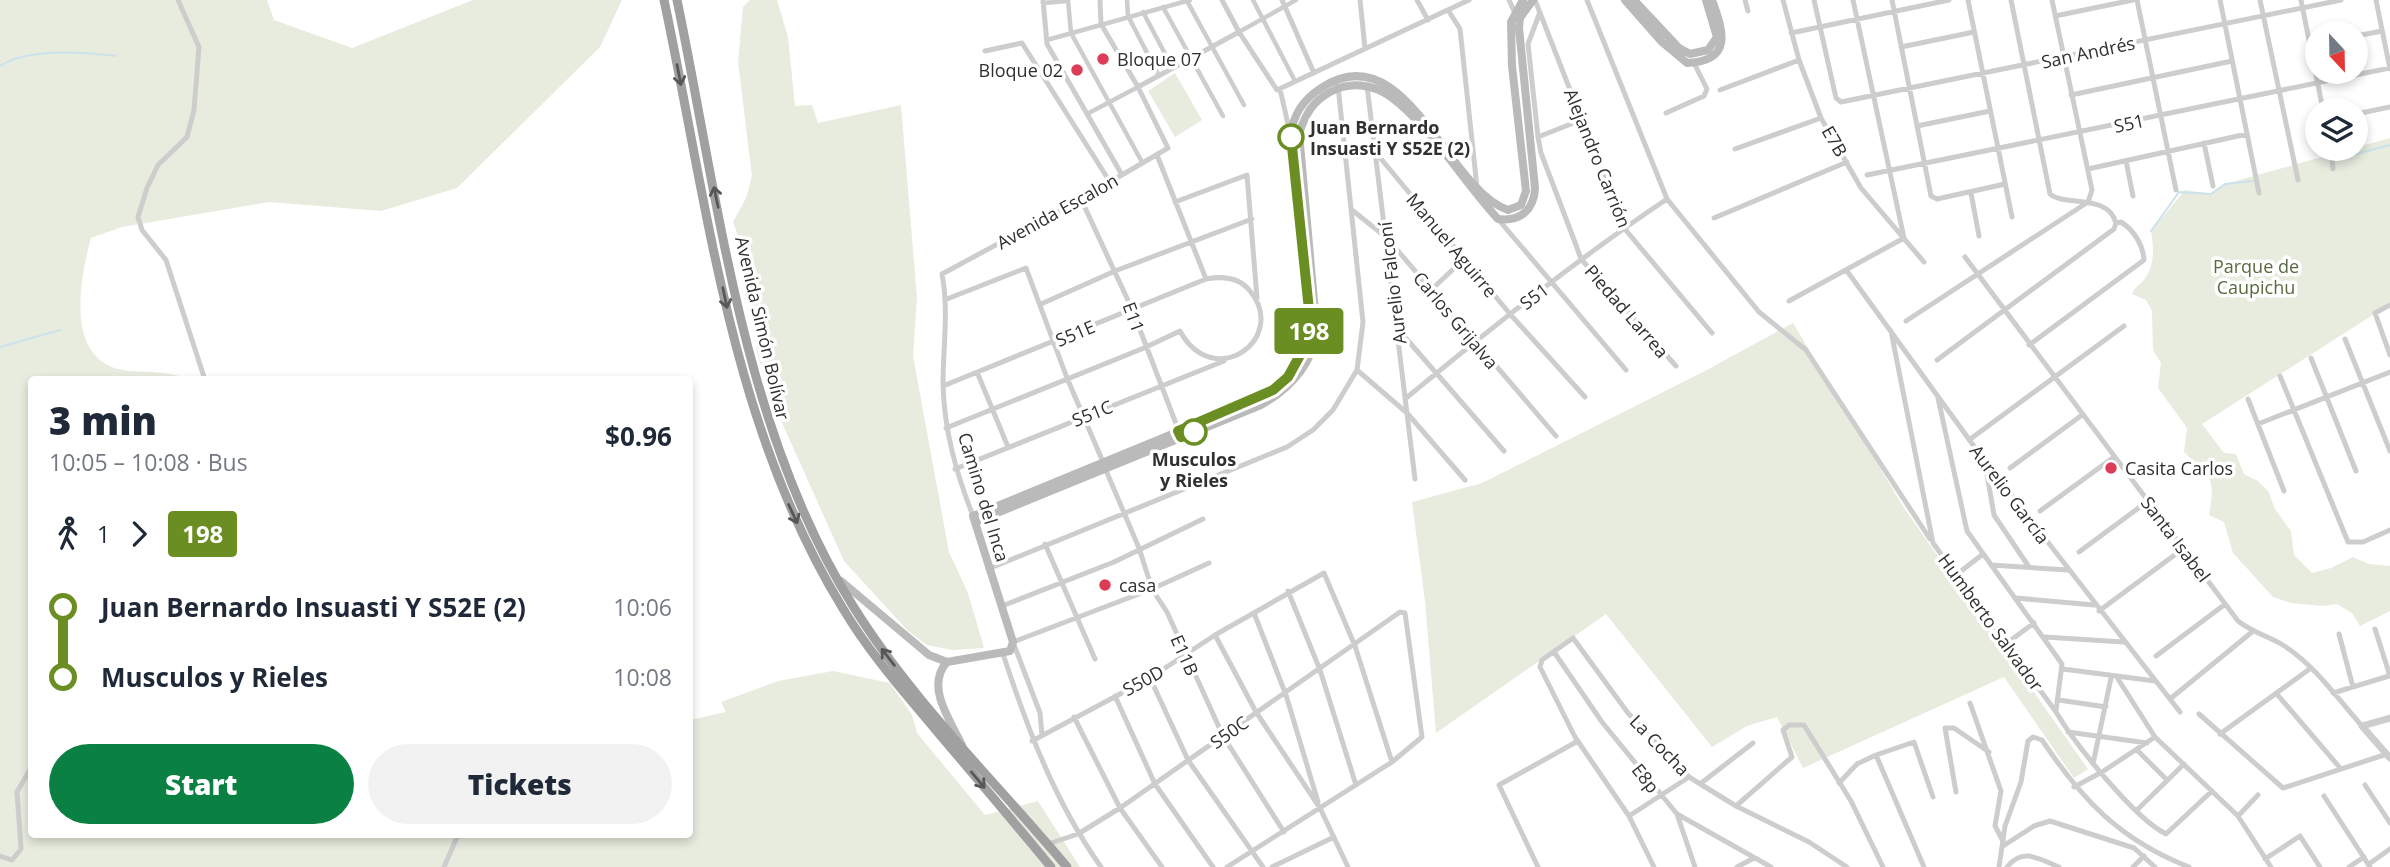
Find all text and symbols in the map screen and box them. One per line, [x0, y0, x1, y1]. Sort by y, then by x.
north arrow [2305, 21, 2368, 84]
map controls [2305, 21, 2368, 161]
street label: San Andrés [2039, 30, 2137, 74]
place label: Bloque 07 [1117, 47, 1201, 71]
marker: Bloque 07 [1095, 51, 1111, 67]
place label: Bloque 02 [979, 58, 1063, 82]
marker: Bloque 02 [1069, 62, 1085, 78]
one-way arrow [673, 63, 687, 86]
street label: Alejandro Carrión [1559, 85, 1637, 231]
button: layers [2305, 98, 2368, 161]
street label: S51 [2112, 108, 2146, 138]
place label: Juan Bernardo Insuasti Y S52E (2) [1308, 115, 1470, 160]
street label: E7B [1817, 121, 1853, 161]
marker: Juan Bernardo Insuasti Y S52E (2) [1278, 124, 1304, 150]
street label: Avenida Escalon [992, 168, 1122, 254]
one-way arrow [709, 186, 723, 209]
street label: Manuel Aguirre [1401, 188, 1503, 302]
street label: Aurelio Falconí [1373, 220, 1411, 346]
street label: Avenida Simón Bolívar [730, 234, 796, 423]
park label: Parque de Caupichu [2213, 254, 2299, 299]
street label: Piedad Larrea [1580, 259, 1674, 363]
street label: Carlos Grijalva [1408, 266, 1504, 374]
street label: S51 [1515, 277, 1553, 315]
one-way arrow [719, 286, 733, 309]
street label: E11 [1117, 299, 1151, 335]
line badge: 198 [1269, 308, 1349, 354]
street label: S51E [1052, 314, 1098, 352]
text: 198 [1288, 314, 1330, 347]
text: 3 min [49, 394, 157, 446]
street label: S51C [1068, 394, 1116, 432]
text: $0.96 [605, 418, 672, 454]
marker: Musculos y Rieles [1181, 419, 1207, 445]
street label: Camino del Inca [953, 429, 1015, 565]
street label: Aurelio García [1965, 440, 2055, 548]
text: 10:05 – 10:08 · Bus [49, 446, 248, 478]
place label: Musculos y Rieles [1152, 447, 1236, 492]
place label: Casita Carlos [2125, 456, 2233, 480]
marker: Casita Carlos [2103, 460, 2119, 476]
street label: Santa Isabel [2136, 491, 2216, 587]
one-way arrow [787, 503, 800, 524]
icon: walk [49, 515, 87, 553]
icon: forward [120, 515, 158, 553]
text: 198 [182, 517, 223, 550]
text: 1 [97, 518, 110, 550]
street label: Humberto Salvador [1933, 549, 2049, 696]
place label: casa [1119, 573, 1156, 597]
marker: casa [1097, 577, 1113, 593]
text: Juan Bernardo Insuasti Y S52E (2) [101, 589, 526, 625]
text: 10:06 [613, 591, 672, 623]
street label: E11B [1165, 631, 1205, 679]
one-way arrow [881, 649, 896, 667]
text: Musculos y Rieles [101, 659, 328, 695]
street label: S50D [1118, 659, 1168, 701]
text: 10:08 [613, 661, 672, 693]
street label: La Cocha [1625, 709, 1695, 781]
street label: S50C [1205, 710, 1253, 754]
button: Start [49, 744, 354, 824]
button: Tickets [368, 744, 672, 824]
street label: E8p [1627, 758, 1665, 798]
one-way arrow [970, 771, 986, 789]

